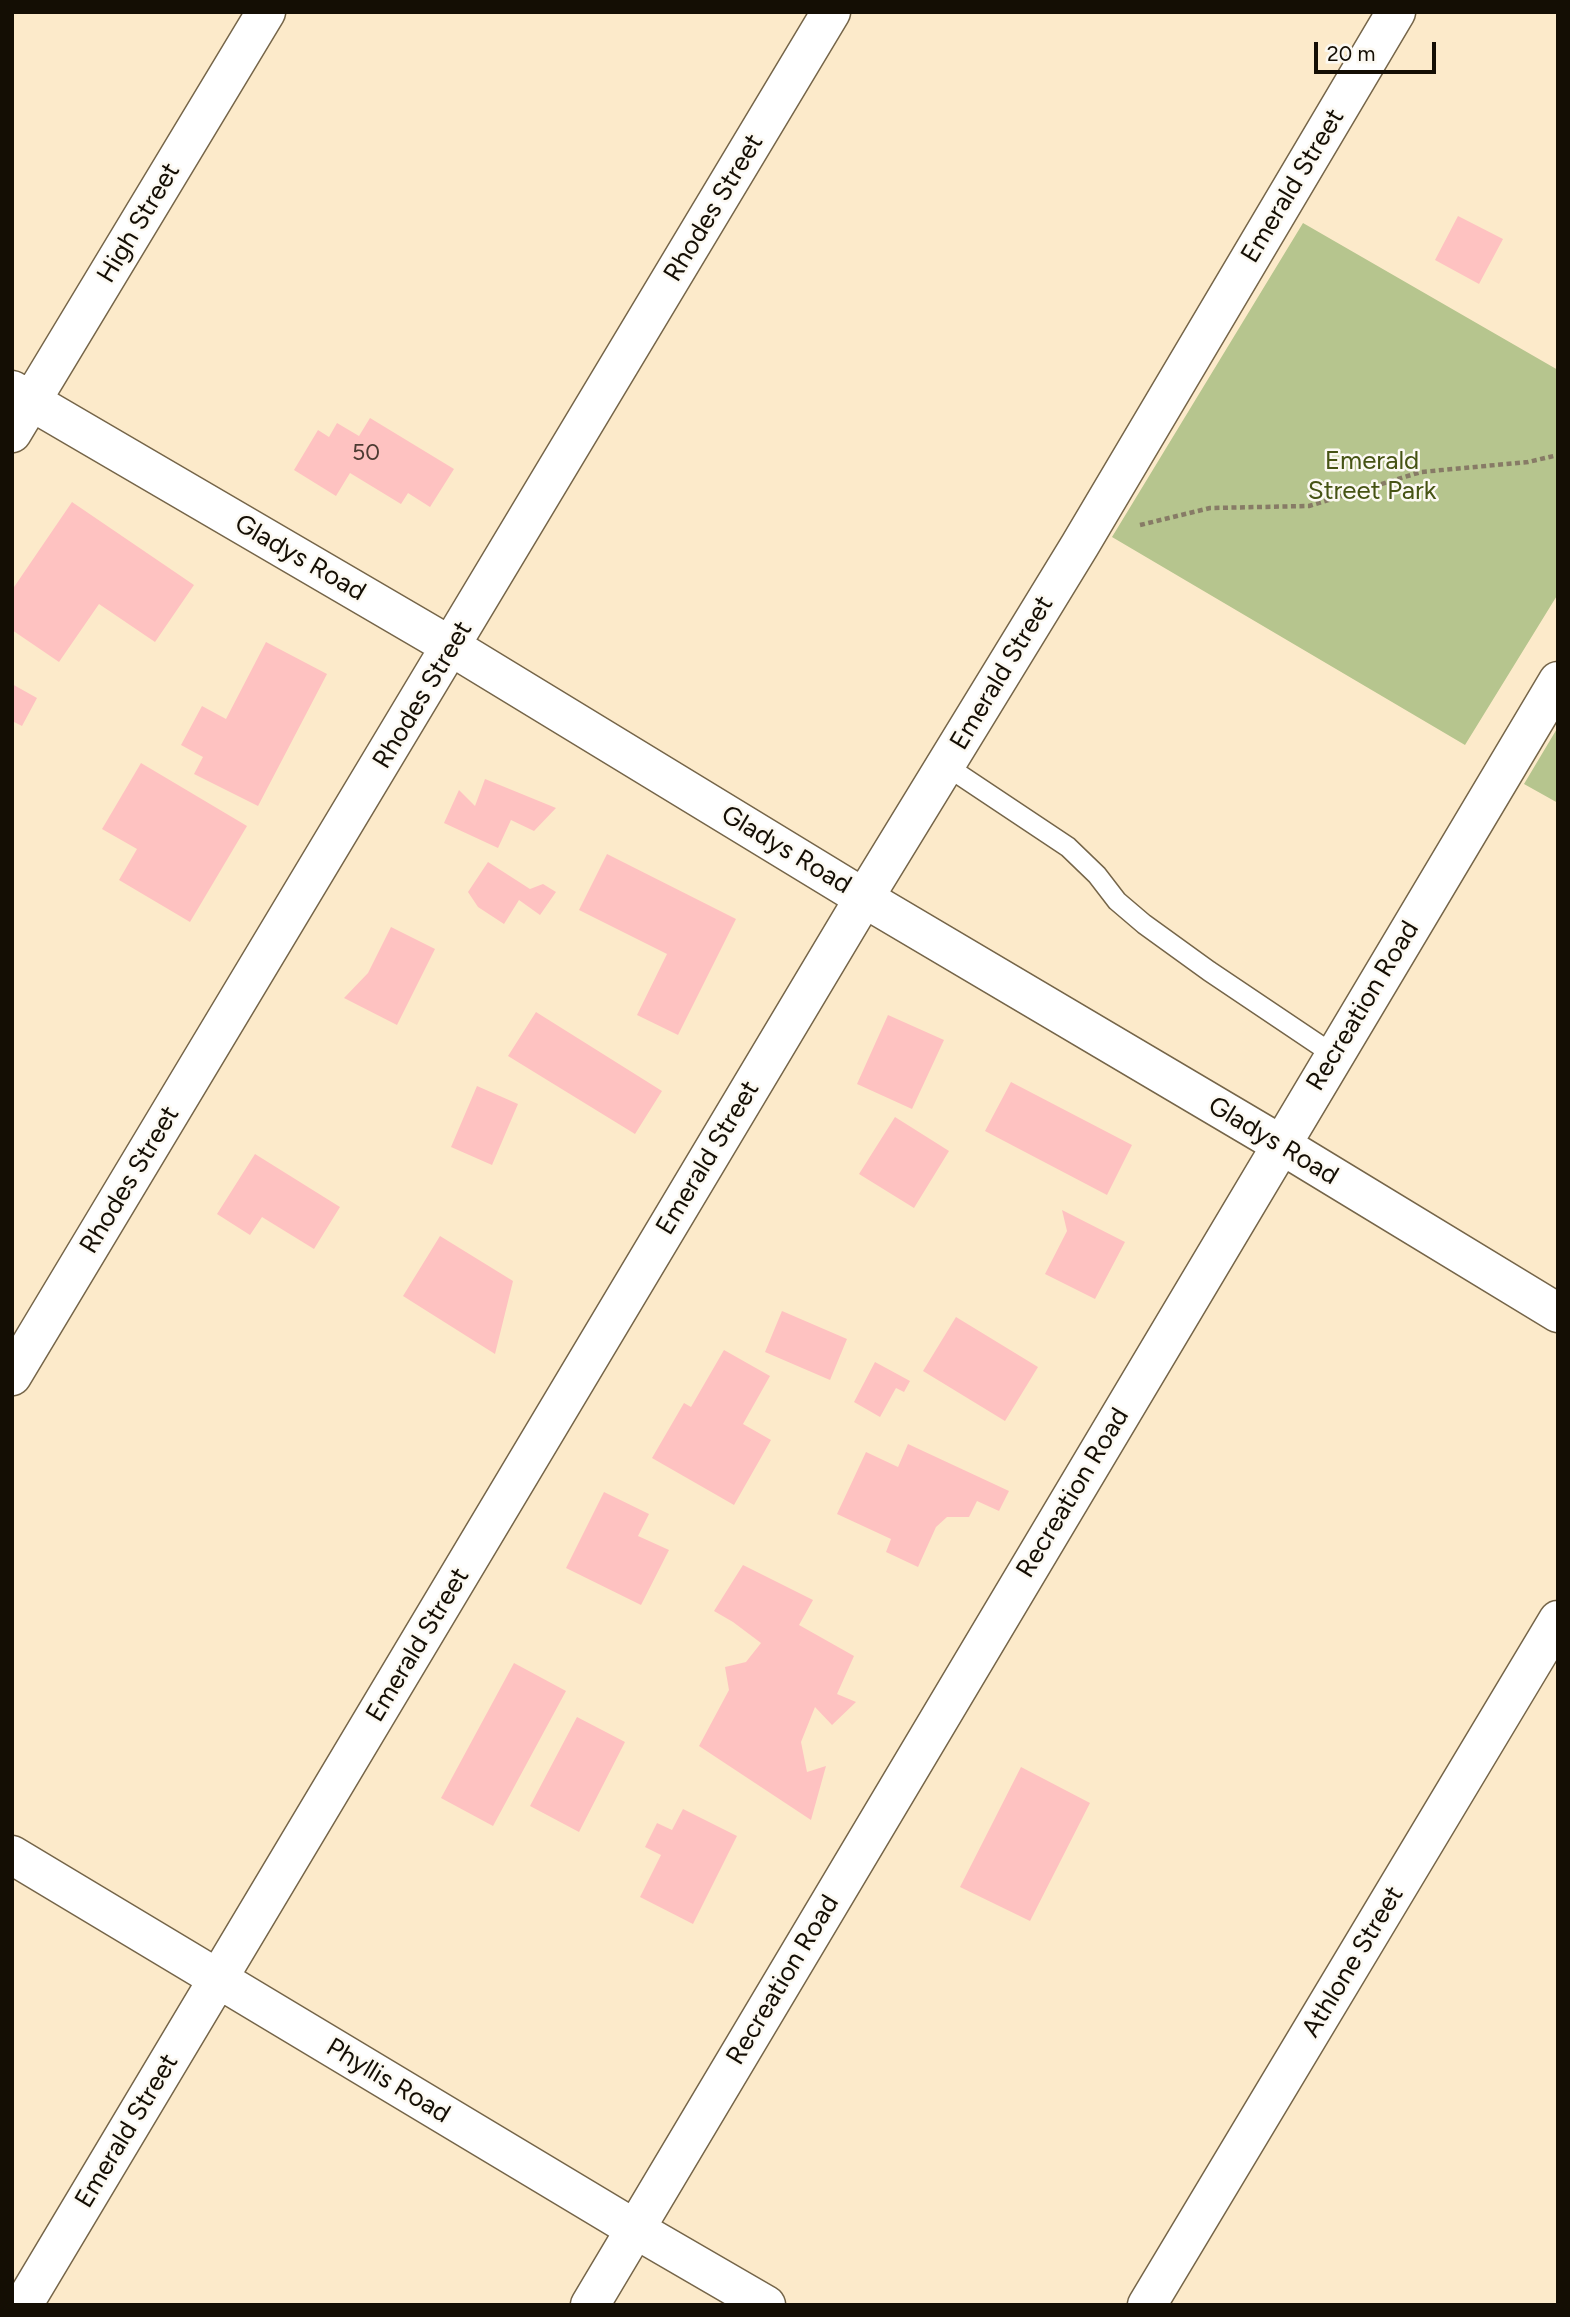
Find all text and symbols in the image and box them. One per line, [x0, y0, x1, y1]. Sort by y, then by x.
scale bar [1318, 28, 1440, 72]
text: 20 m [1327, 41, 1375, 66]
street label: Emerald Street [1235, 103, 1351, 269]
street label: Rhodes Street [658, 129, 770, 287]
street label: High Street [91, 157, 187, 289]
house number: 50 [352, 439, 380, 467]
park label: Emerald Street Park [1308, 445, 1436, 506]
street label: Gladys Road [229, 508, 371, 608]
street label: Emerald Street [944, 590, 1060, 756]
street label: Rhodes Street [367, 616, 479, 774]
street label: Gladys Road [715, 799, 857, 901]
street label: Recreation Road [1300, 915, 1426, 1097]
street label: Emerald Street [650, 1075, 766, 1241]
street label: Gladys Road [1202, 1090, 1344, 1192]
street label: Rhodes Street [74, 1101, 186, 1259]
street label: Recreation Road [1010, 1402, 1136, 1584]
street label: Emerald Street [360, 1562, 476, 1728]
street label: Athlone Street [1296, 1881, 1410, 2043]
street label: Recreation Road [720, 1889, 846, 2071]
street label: Phyllis Road [320, 2032, 456, 2130]
street label: Emerald Street [69, 2048, 185, 2214]

